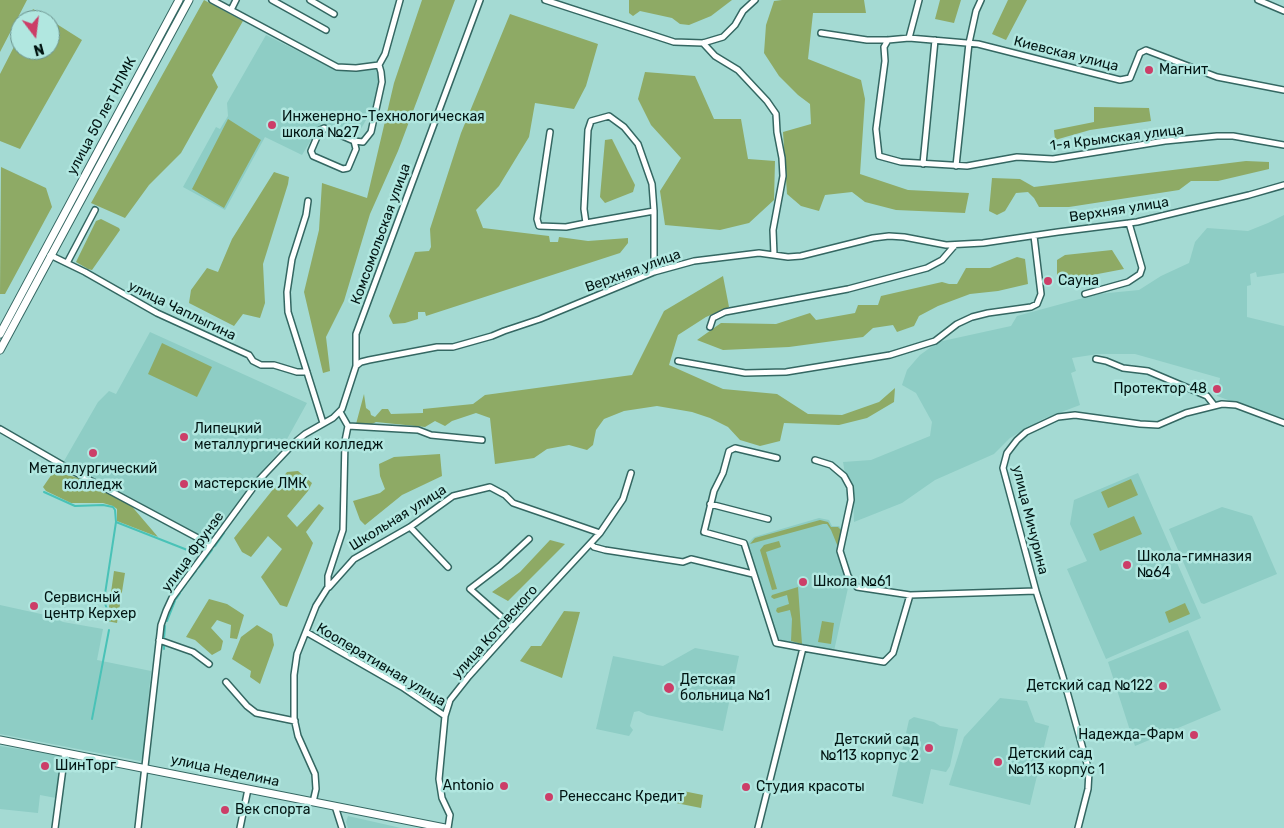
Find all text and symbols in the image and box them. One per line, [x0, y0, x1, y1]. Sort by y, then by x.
north arrow [10, 10, 60, 60]
street label: Киевская улица [1012, 33, 1120, 75]
text: N [32, 39, 46, 59]
street label: улица 50 лет НЛМК [64, 54, 140, 178]
place label: Магнит [1159, 62, 1208, 78]
marker: Магнит [1143, 64, 1155, 76]
place label: Инженерно-Технологическая школа №27 [282, 109, 485, 142]
marker: Инженерно-Технологическая школа №27 [266, 119, 278, 131]
street label: 1-я Крымская улица [1049, 121, 1185, 155]
street label: Комсомольская улица [348, 161, 414, 307]
street label: Верхняя улица [1068, 194, 1170, 226]
street label: Верхняя улица [583, 246, 683, 296]
place label: Сауна [1058, 273, 1099, 289]
marker: Сауна [1042, 275, 1054, 287]
street label: улица Чаплыгина [125, 278, 239, 344]
place label: Протектор 48 [1114, 381, 1207, 397]
marker: Протектор 48 [1211, 383, 1223, 395]
place label: Липецкий металлургический колледж [194, 421, 383, 454]
marker: Липецкий металлургический колледж [178, 431, 190, 443]
marker: Металлургический колледж [87, 447, 99, 459]
place label: Металлургический колледж [29, 461, 157, 494]
street label: улица Мичурина [1008, 464, 1052, 576]
place label: мастерские ЛМК [194, 476, 307, 492]
marker: мастерские ЛМК [178, 478, 190, 490]
street label: Школьная улица [346, 481, 450, 555]
street label: улица Фрунзе [158, 509, 228, 595]
place label: Школа-гимназия №64 [1137, 549, 1252, 582]
marker: Школа-гимназия №64 [1121, 559, 1133, 571]
place label: Школа №61 [813, 574, 891, 590]
marker: Школа №61 [797, 576, 809, 588]
street label: улица Котовского [449, 582, 541, 682]
place label: Сервисный центр Керхер [44, 590, 136, 622]
marker: Сервисный центр Керхер [28, 600, 40, 612]
street label: Кооперативная улица [313, 620, 449, 710]
place label: Детская больница №1 [680, 672, 770, 704]
place label: Детский сад №122 [1026, 678, 1153, 694]
marker: Детский сад №122 [1157, 680, 1169, 692]
marker: Детская больница №1 [662, 681, 676, 695]
place label: Надежда-Фарм [1078, 727, 1184, 743]
marker: Надежда-Фарм [1188, 729, 1200, 741]
place label: Детский сад №113 корпус 2 [820, 732, 919, 764]
marker: Детский сад №113 корпус 2 [923, 742, 935, 754]
place label: Детский сад №113 корпус 1 [1008, 746, 1104, 779]
street label: улица Неделина [169, 751, 281, 791]
marker: Детский сад №113 корпус 1 [992, 756, 1004, 768]
place label: ШинТорг [55, 758, 116, 774]
marker: ШинТорг [39, 760, 51, 772]
place label: Antonio [443, 778, 494, 794]
place label: Студия красоты [756, 779, 865, 795]
marker: Antonio [498, 780, 510, 792]
marker: Студия красоты [740, 781, 752, 793]
place label: Ренессанс Кредит [559, 789, 684, 805]
marker: Ренессанс Кредит [543, 791, 555, 803]
place label: Век спорта [235, 802, 310, 818]
marker: Век спорта [219, 804, 231, 816]

